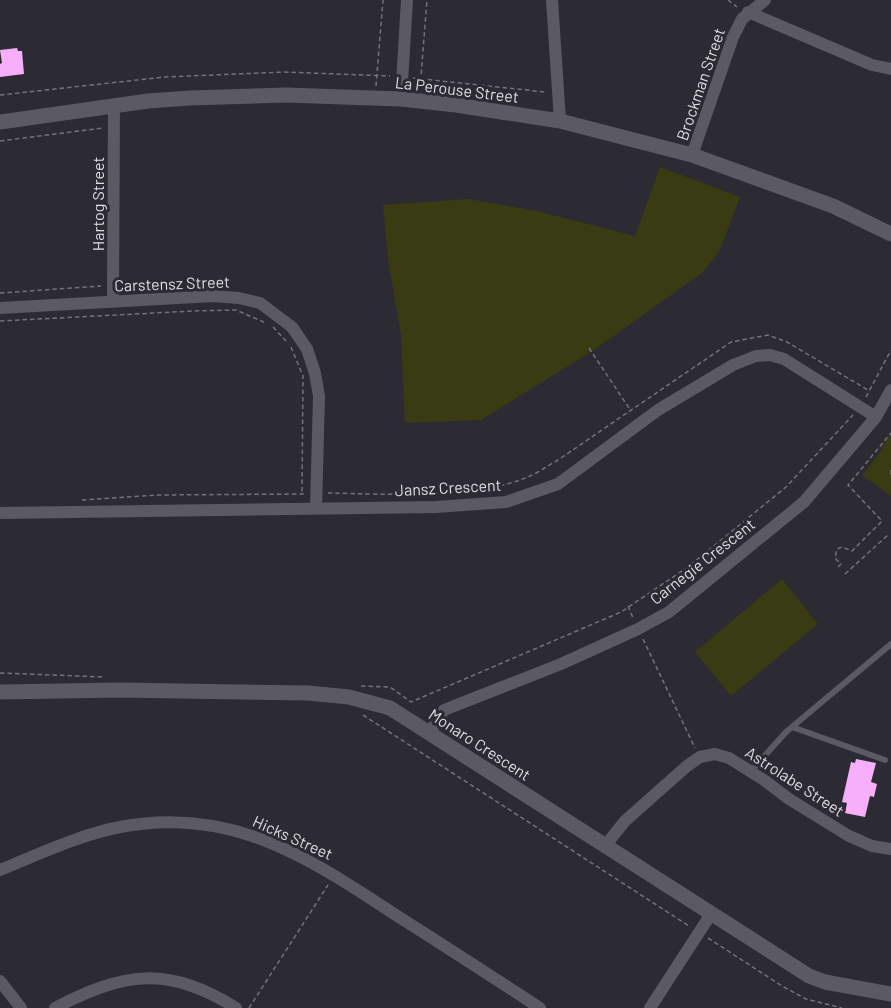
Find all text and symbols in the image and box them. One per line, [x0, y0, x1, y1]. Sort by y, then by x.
street label: Brockman Street [672, 25, 728, 143]
street label: La Perouse Street [394, 72, 520, 106]
street label: Hartog Street [88, 157, 107, 251]
street label: Carstensz Street [114, 271, 230, 295]
street label: Jansz Crescent [394, 475, 502, 499]
street label: Carnegie Crescent [646, 514, 758, 608]
street label: Monaro Crescent [426, 704, 534, 784]
street label: Astrolabe Street [742, 742, 848, 820]
street label: Hicks Street [250, 811, 336, 863]

